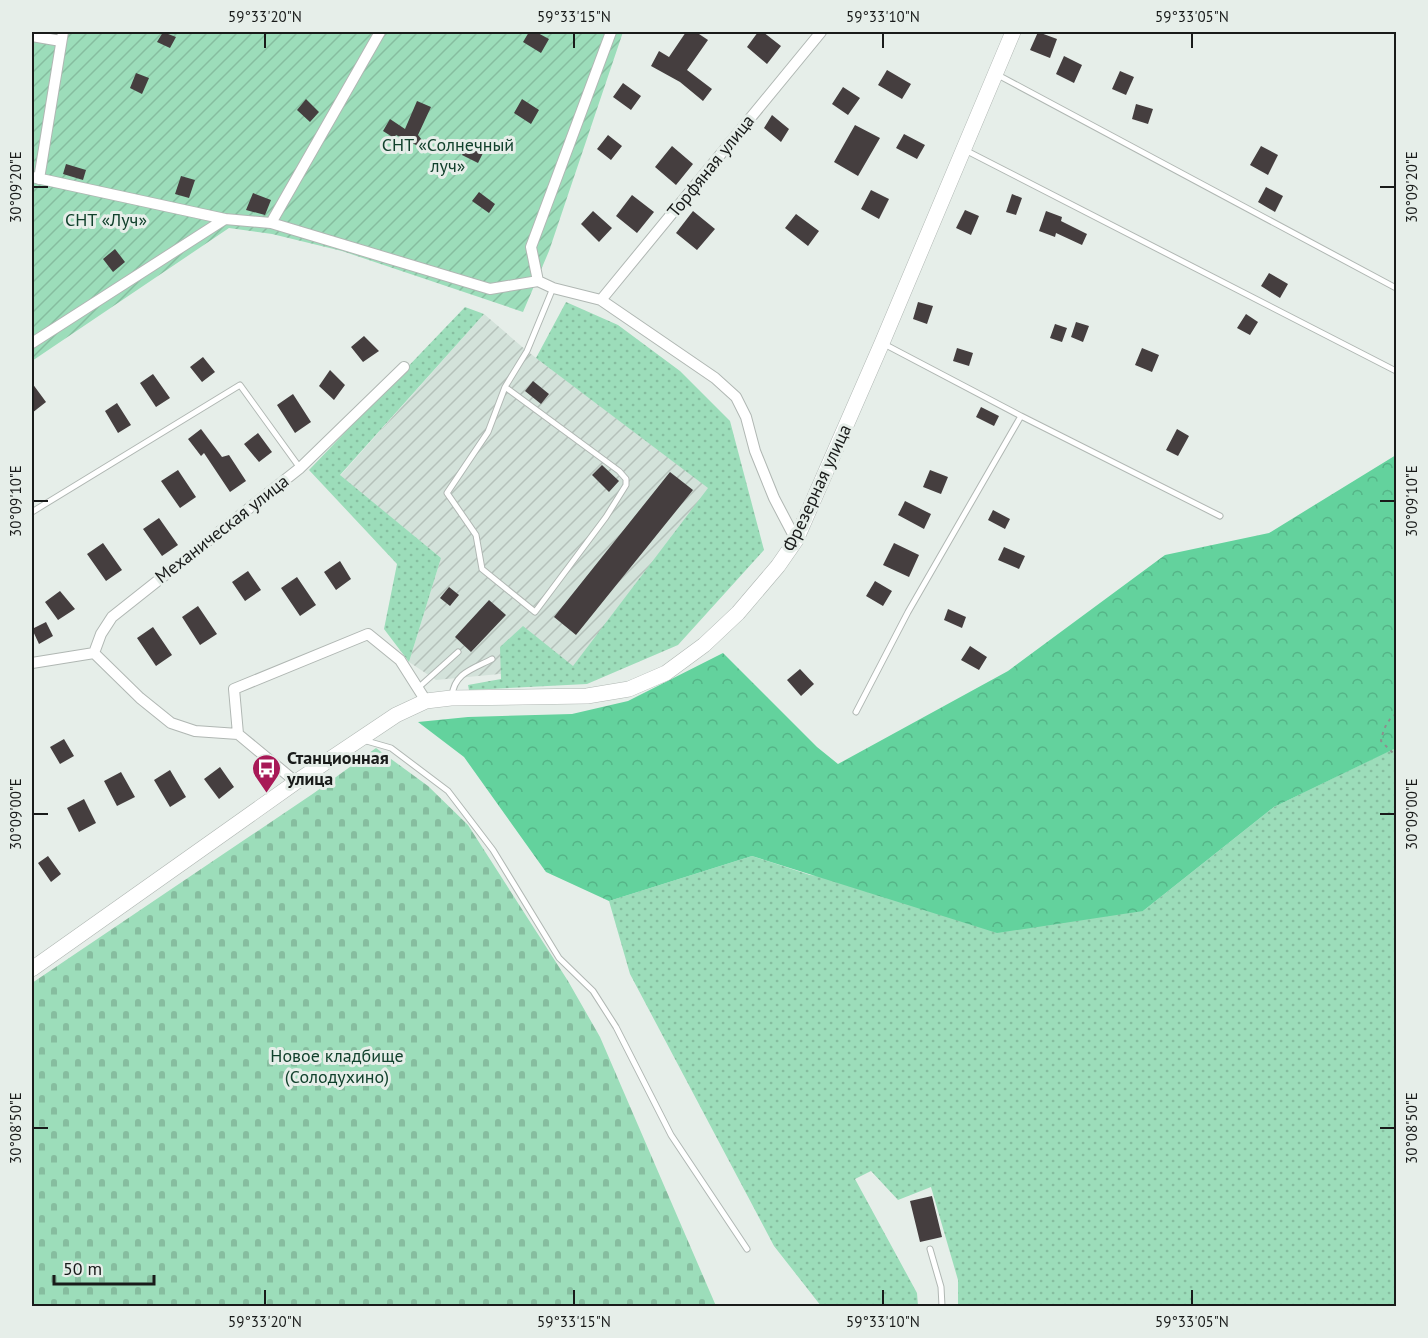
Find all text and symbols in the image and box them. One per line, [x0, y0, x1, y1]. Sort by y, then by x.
text: 59°33'20"N [228, 7, 302, 26]
text: 59°33'15"N [537, 7, 611, 26]
text: 59°33'10"N [846, 7, 920, 26]
text: 59°33'05"N [1155, 7, 1229, 26]
street label: Торфяная улица [662, 110, 759, 222]
park label: СНТ «Солнечный луч» [382, 133, 514, 177]
text: 30°09'20"E [6, 151, 25, 223]
text: 30°09'20"E [1402, 151, 1421, 223]
park label: СНТ «Луч» [65, 208, 147, 231]
street label: Фрезерная улица [777, 421, 856, 555]
text: 30°09'10"E [6, 465, 25, 537]
text: 30°09'10"E [1402, 465, 1421, 537]
street label: Механическая улица [150, 469, 293, 588]
place label: Станционная улица [286, 746, 389, 790]
bus stop icon: Станционная улица [250, 752, 282, 794]
text: 30°09'00"E [6, 778, 25, 850]
text: 30°09'00"E [1402, 778, 1421, 850]
park label: Новое кладбище (Солодухино) [270, 1044, 404, 1088]
text: 30°08'50"E [6, 1092, 25, 1164]
text: 30°08'50"E [1402, 1092, 1421, 1164]
scale bar [54, 1248, 154, 1286]
text: 50 m [63, 1257, 102, 1280]
text: 59°33'20"N [228, 1312, 302, 1331]
text: 59°33'15"N [537, 1312, 611, 1331]
text: 59°33'10"N [846, 1312, 920, 1331]
text: 59°33'05"N [1155, 1312, 1229, 1331]

